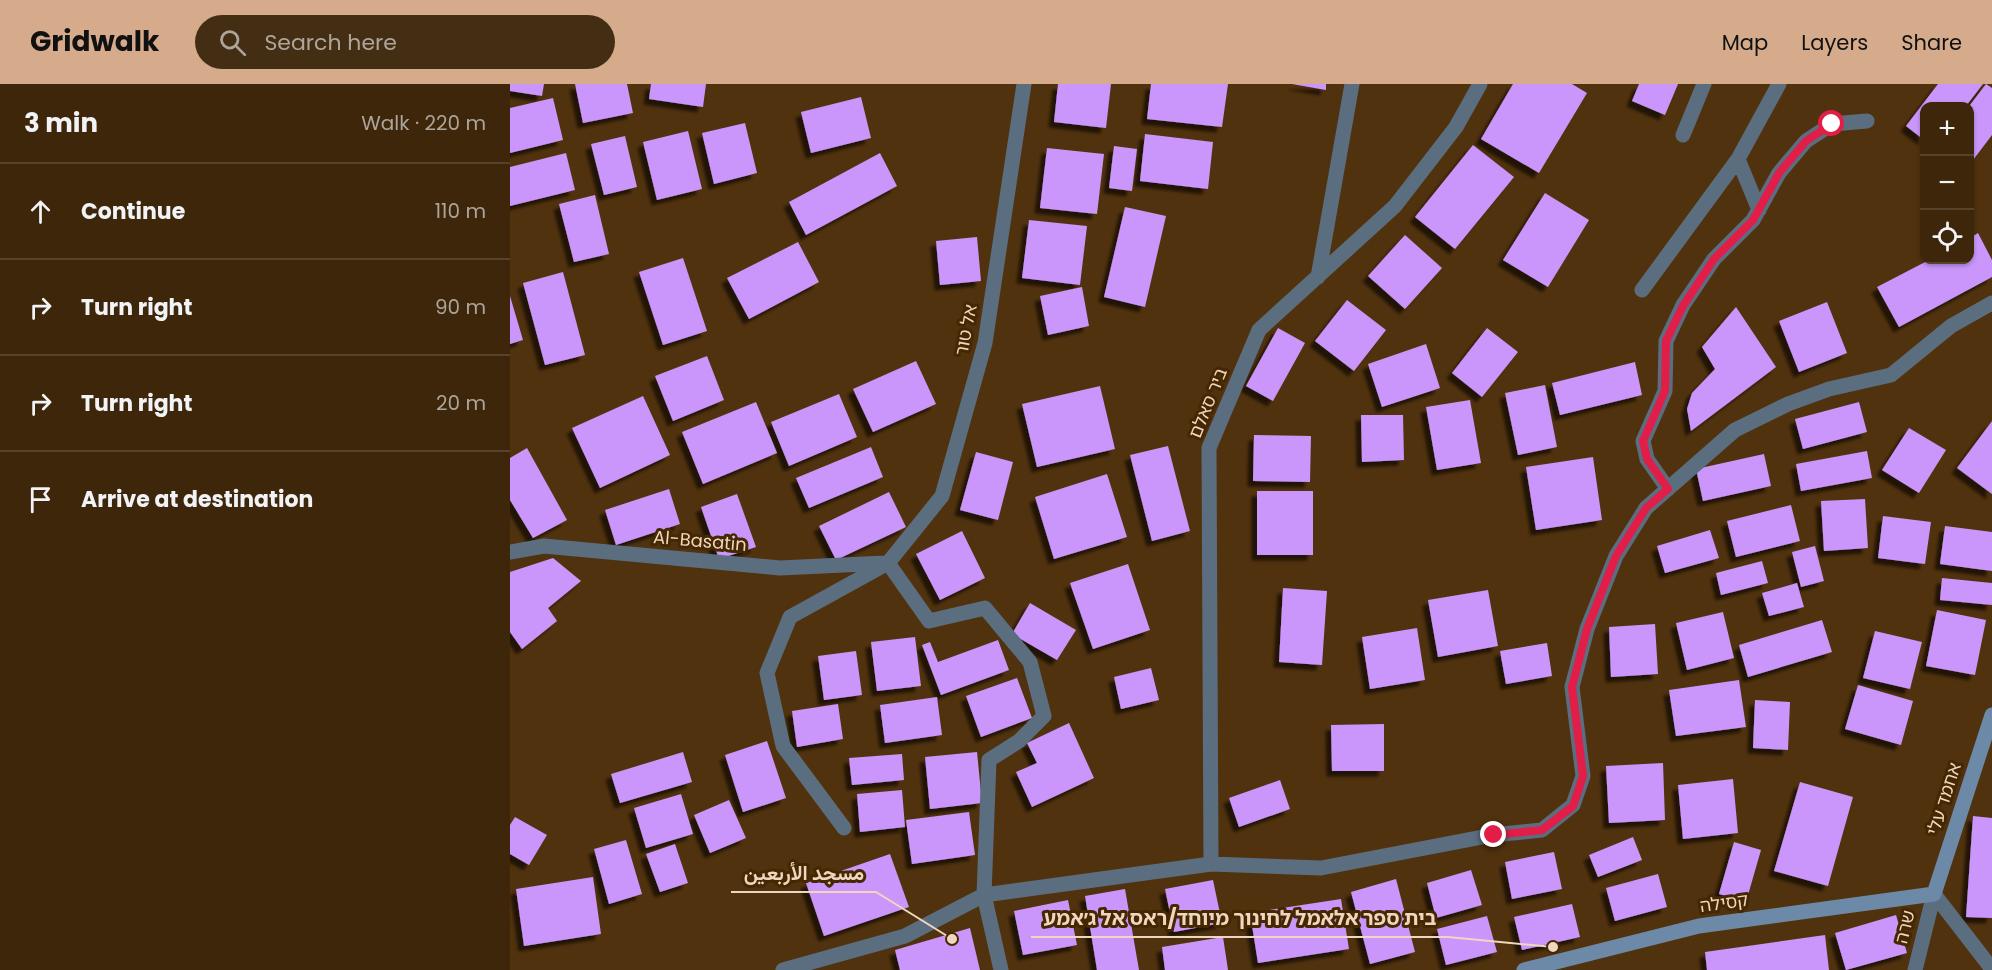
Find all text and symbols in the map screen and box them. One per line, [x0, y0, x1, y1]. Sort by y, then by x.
search box [195, 15, 615, 69]
text: Gridwalk [30, 22, 159, 61]
icon: search [216, 26, 249, 59]
text: Search here [264, 27, 397, 58]
text: Map [1722, 28, 1768, 57]
text: Layers [1801, 28, 1868, 57]
text: Share [1901, 28, 1962, 57]
map controls [1920, 102, 1974, 264]
button: + [1920, 102, 1974, 156]
text: 3 min [24, 105, 98, 141]
text: Walk · 220 m [361, 109, 486, 137]
route start [1818, 110, 1844, 136]
button: − [1920, 156, 1974, 210]
icon: ahead [24, 195, 57, 228]
text: Continue [81, 196, 185, 227]
text: 110 m [435, 197, 486, 225]
button: locate [1920, 210, 1974, 264]
icon: right [24, 291, 57, 324]
text: Turn right [81, 292, 192, 323]
text: 90 m [435, 293, 486, 321]
street label: אל טור [948, 302, 983, 358]
street label: ביר סאלם [1182, 364, 1233, 442]
icon: right [24, 387, 57, 420]
text: Turn right [81, 388, 192, 419]
text: 20 m [436, 389, 486, 417]
icon: arrive [24, 483, 57, 516]
text: Arrive at destination [81, 484, 313, 515]
street label: Al-Basatin [652, 524, 748, 557]
street label: אחמד עלי [1920, 759, 1967, 838]
route end [1480, 821, 1506, 847]
callout: مسجد الأربعين [731, 854, 876, 892]
text: مسجد الأربعين [744, 859, 864, 887]
street label: קסילה [1698, 887, 1750, 918]
callout: בית ספר אלאמל לחינוך מיוחד/ראס אל ג׳אמע [1031, 899, 1448, 937]
text: בית ספר אלאמל לחינוך מיוחד/ראס אל ג׳אמע [1044, 904, 1437, 932]
street label: שרה [1888, 907, 1921, 946]

